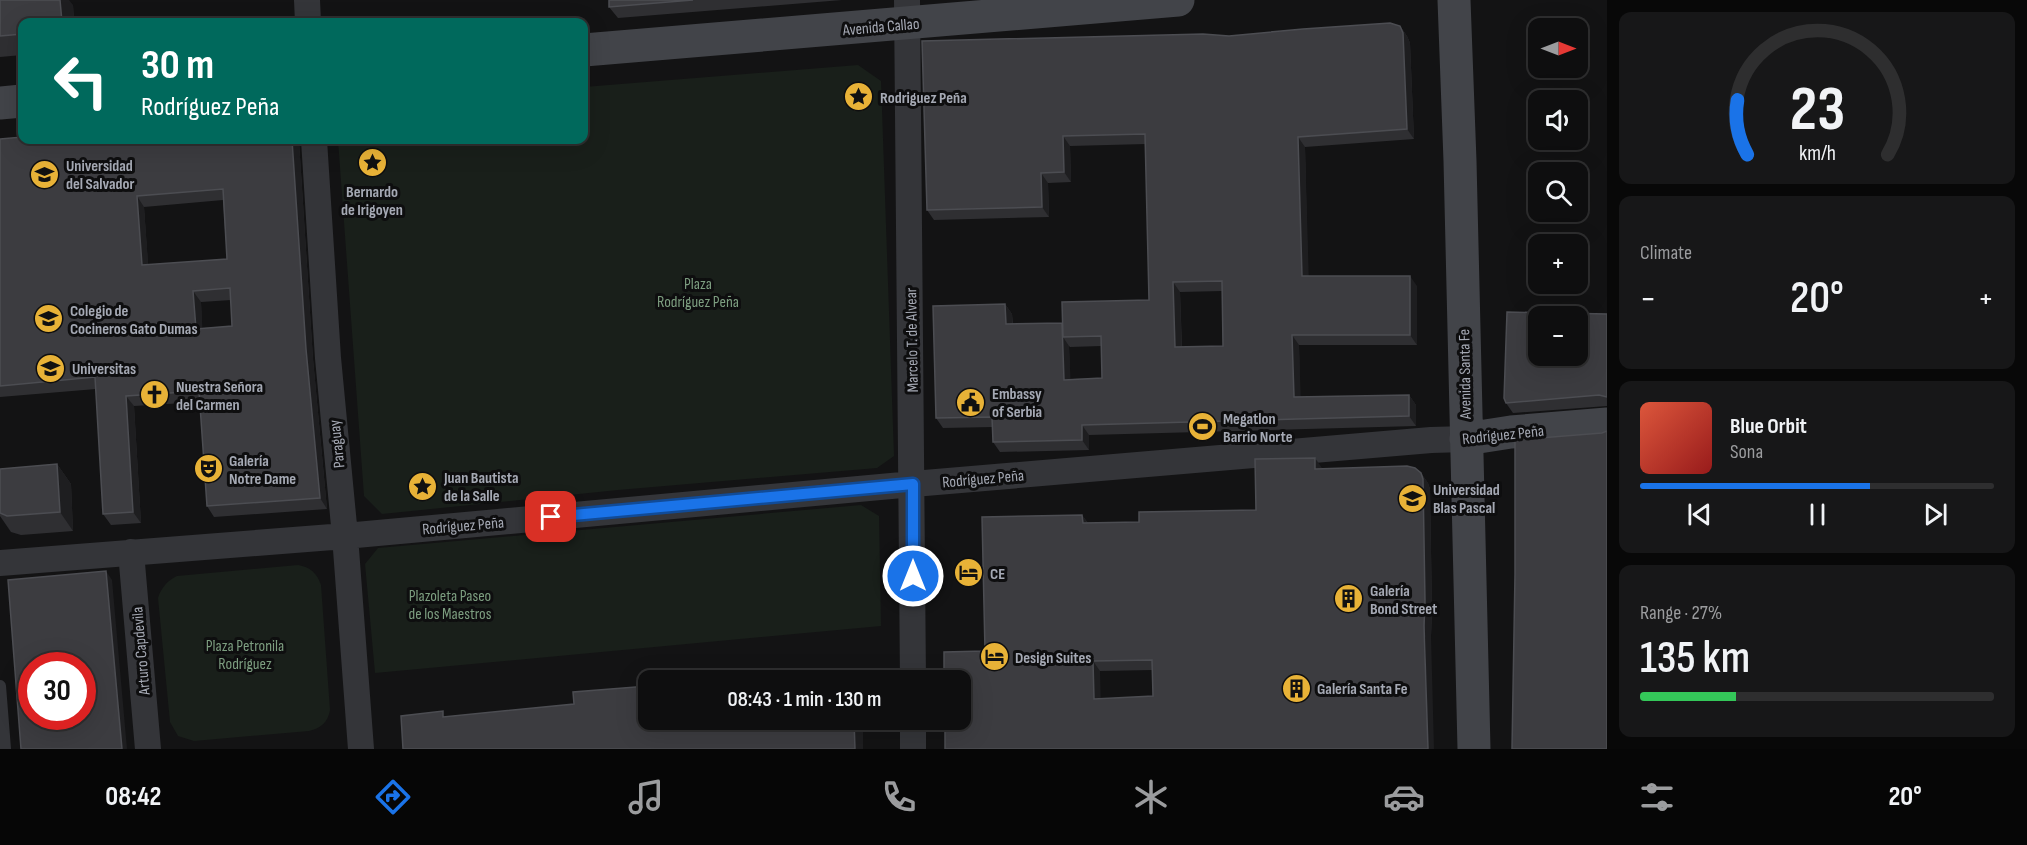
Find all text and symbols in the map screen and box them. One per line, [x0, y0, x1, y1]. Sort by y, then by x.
street label: Avenida Callao [841, 15, 920, 40]
north arrow [1528, 18, 1588, 78]
map controls [1528, 18, 1588, 366]
text: 30 m [141, 40, 214, 91]
icon: left [42, 42, 120, 120]
text: 23 [1789, 73, 1845, 148]
place icon: Rodriguez Peña [843, 81, 875, 113]
place label: Rodriguez Peña [880, 89, 967, 108]
button: sound [1528, 90, 1588, 150]
text: Rodríguez Peña [141, 91, 279, 123]
text: km/h [1798, 142, 1836, 167]
place icon: Bernardo de Irigoyen [356, 147, 388, 179]
place label: Universidad del Salvador [66, 157, 135, 194]
school or university icon: Universidad del Salvador [29, 158, 61, 190]
button: search [1528, 162, 1588, 222]
place label: Bernardo de Irigoyen [341, 183, 403, 220]
button: + [1528, 234, 1588, 294]
text: Climate [1640, 241, 1692, 265]
text: 20° [1790, 271, 1844, 326]
park label: Plaza Rodríguez Peña [657, 275, 739, 312]
text: − [1640, 279, 1656, 319]
text: + [1978, 279, 1994, 319]
street label: Marcelo T. de Alvear [902, 287, 923, 392]
place label: Colegio de Cocineros Gato Dumas [70, 302, 198, 339]
school or university icon: Colegio de Cocineros Gato Dumas [33, 303, 65, 335]
button: − [1528, 306, 1588, 366]
street label: Avenida Santa Fe [1455, 329, 1476, 420]
school or university icon: Universitas [35, 352, 67, 384]
place label: Universitas [72, 360, 136, 379]
place label: Nuestra Señora del Carmen [176, 378, 263, 415]
church icon: Nuestra Señora del Carmen [139, 379, 171, 411]
place label: Embassy of Serbia [992, 385, 1042, 422]
public building icon: Embassy of Serbia [955, 386, 987, 418]
place label: Megatlon Barrio Norte [1223, 410, 1293, 447]
sports icon: Megatlon Barrio Norte [1186, 411, 1218, 443]
text: Blue Orbit [1730, 413, 1807, 440]
street label: Paraguay [326, 419, 349, 469]
street label: Rodríguez Peña [1461, 422, 1545, 449]
text: Sona [1730, 440, 1763, 464]
place label: Galería Notre Dame [229, 452, 296, 489]
theatre icon: Galería Notre Dame [192, 453, 224, 485]
street label: Rodríguez Peña [941, 466, 1025, 493]
place label: Juan Bautista de la Salle [443, 469, 518, 506]
place icon: Juan Bautista de la Salle [407, 470, 439, 502]
place label: Universidad Blas Pascal [1433, 481, 1500, 518]
school or university icon: Universidad Blas Pascal [1396, 482, 1428, 514]
pin [525, 491, 576, 542]
icon: previous [1683, 498, 1716, 531]
icon: pause [1801, 498, 1834, 531]
icon: next [1919, 498, 1952, 531]
icon: arrive [534, 500, 567, 533]
street label: Rodríguez Peña [421, 513, 505, 540]
position arrow [881, 544, 945, 608]
hotel icon: CE [953, 557, 985, 589]
place label: CE [990, 565, 1005, 584]
place label: Galería Bond Street [1370, 582, 1437, 619]
building icon: Galería Bond Street [1333, 583, 1365, 615]
park label: Plazoleta Paseo de los Maestros [409, 587, 492, 624]
text: Range · 27% [1640, 601, 1722, 625]
street label: Arturo Capdevila [128, 606, 155, 697]
text: 135 km [1640, 631, 1750, 686]
park label: Plaza Petronila Rodríguez [206, 637, 284, 674]
hotel icon: Design Suites [978, 641, 1010, 673]
place label: Design Suites [1015, 649, 1092, 668]
speed limit sign: 30 [18, 652, 96, 730]
building icon: Galería Santa Fe [1280, 672, 1312, 704]
place label: Galería Santa Fe [1317, 680, 1408, 699]
text: 08:43 · 1 min · 130 m [728, 686, 881, 713]
icon: directions [372, 776, 414, 818]
icon: music [625, 776, 667, 818]
icon: phone [878, 776, 920, 818]
icon: climate [1130, 776, 1172, 818]
icon: car [1383, 776, 1425, 818]
icon: filters [1636, 776, 1678, 818]
text: 08:42 [105, 781, 161, 813]
text: 20° [1888, 781, 1922, 813]

